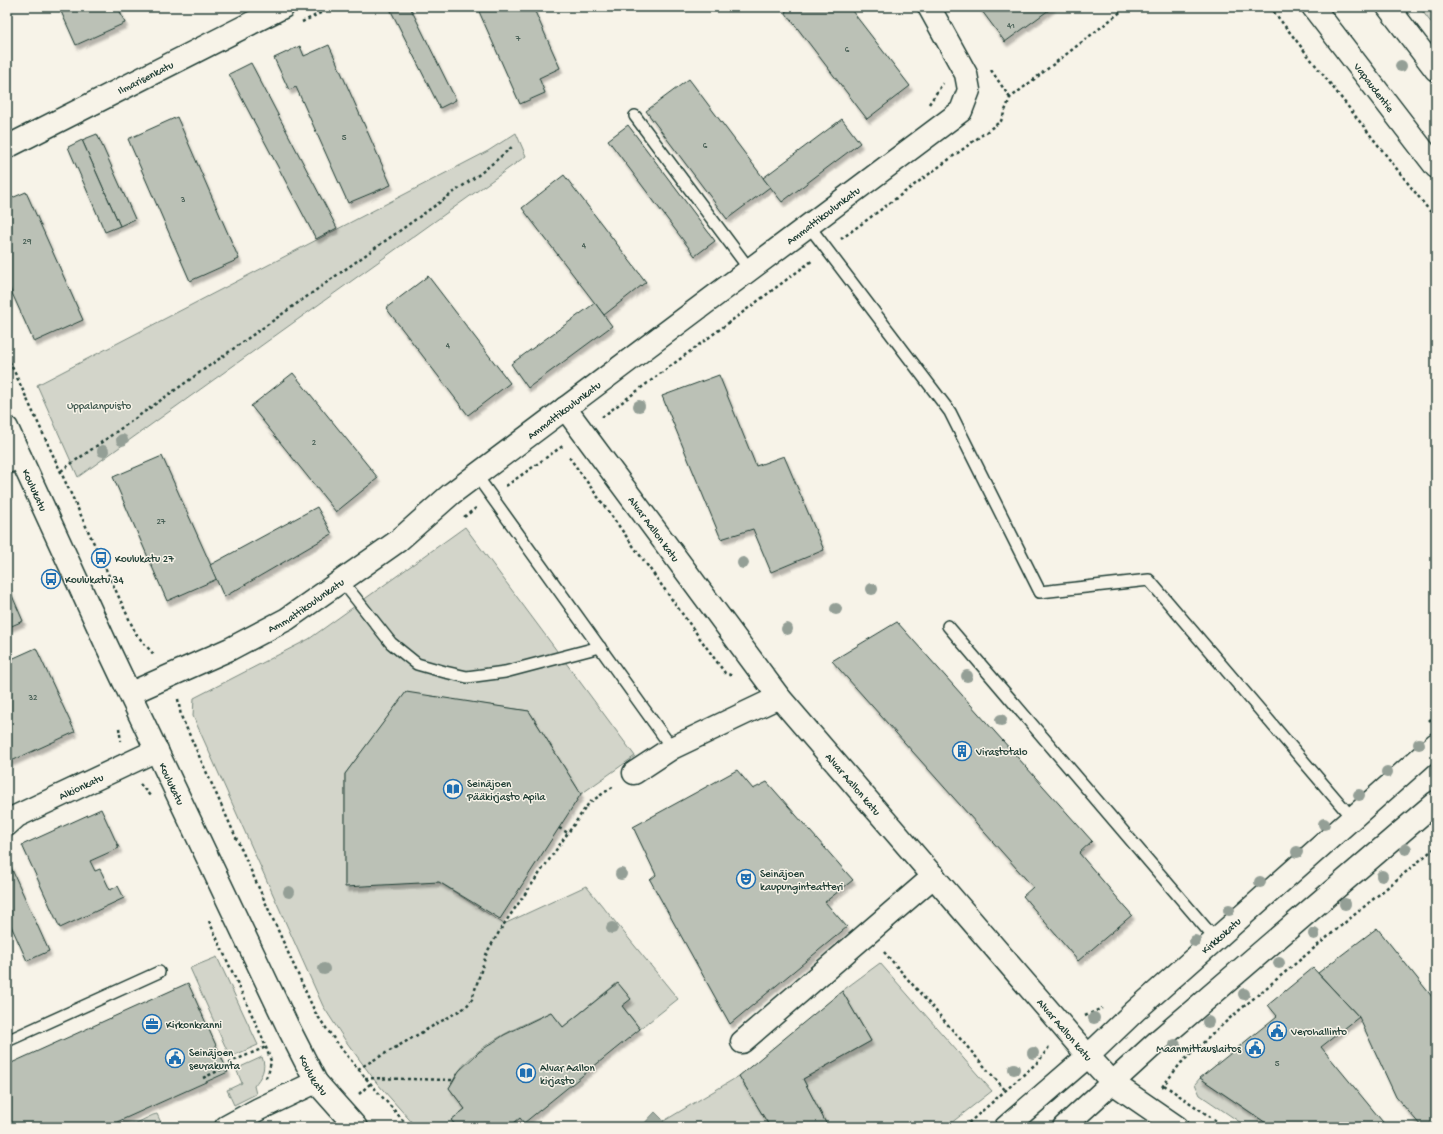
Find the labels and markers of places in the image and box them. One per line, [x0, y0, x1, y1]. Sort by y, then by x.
bus stop icon: Koulukatu 27 [90, 547, 112, 569]
place label: Koulukatu 27 [115, 554, 174, 566]
bus stop icon: Koulukatu 34 [40, 568, 62, 590]
place label: Koulukatu 34 [65, 575, 124, 587]
building icon: Virastotalo [951, 740, 973, 762]
place label: Virastotalo [975, 747, 1028, 759]
library icon: Seinäjoen Pääkirjasto Apila [442, 778, 464, 800]
place label: Seinäjoen Pääkirjasto Apila [466, 779, 546, 804]
theatre icon: Seinäjoen kaupunginteatteri [735, 868, 757, 890]
place label: Seinäjoen kaupunginteatteri [760, 869, 843, 894]
office icon: Kirkonkranni [141, 1013, 163, 1035]
place label: Kirkonkranni [166, 1020, 222, 1032]
public building icon: Verohallinto [1266, 1020, 1288, 1042]
place label: Verohallinto [1290, 1027, 1347, 1039]
public building icon: Maanmittauslaitos [1244, 1037, 1266, 1059]
place label: Maanmittauslaitos [1156, 1044, 1242, 1056]
public building icon: Seinäjoen seurakunta [164, 1047, 186, 1069]
place label: Seinäjoen seurakunta [189, 1048, 241, 1073]
library icon: Alvar Aallon kirjasto [515, 1062, 537, 1084]
place label: Alvar Aallon kirjasto [540, 1063, 596, 1088]

